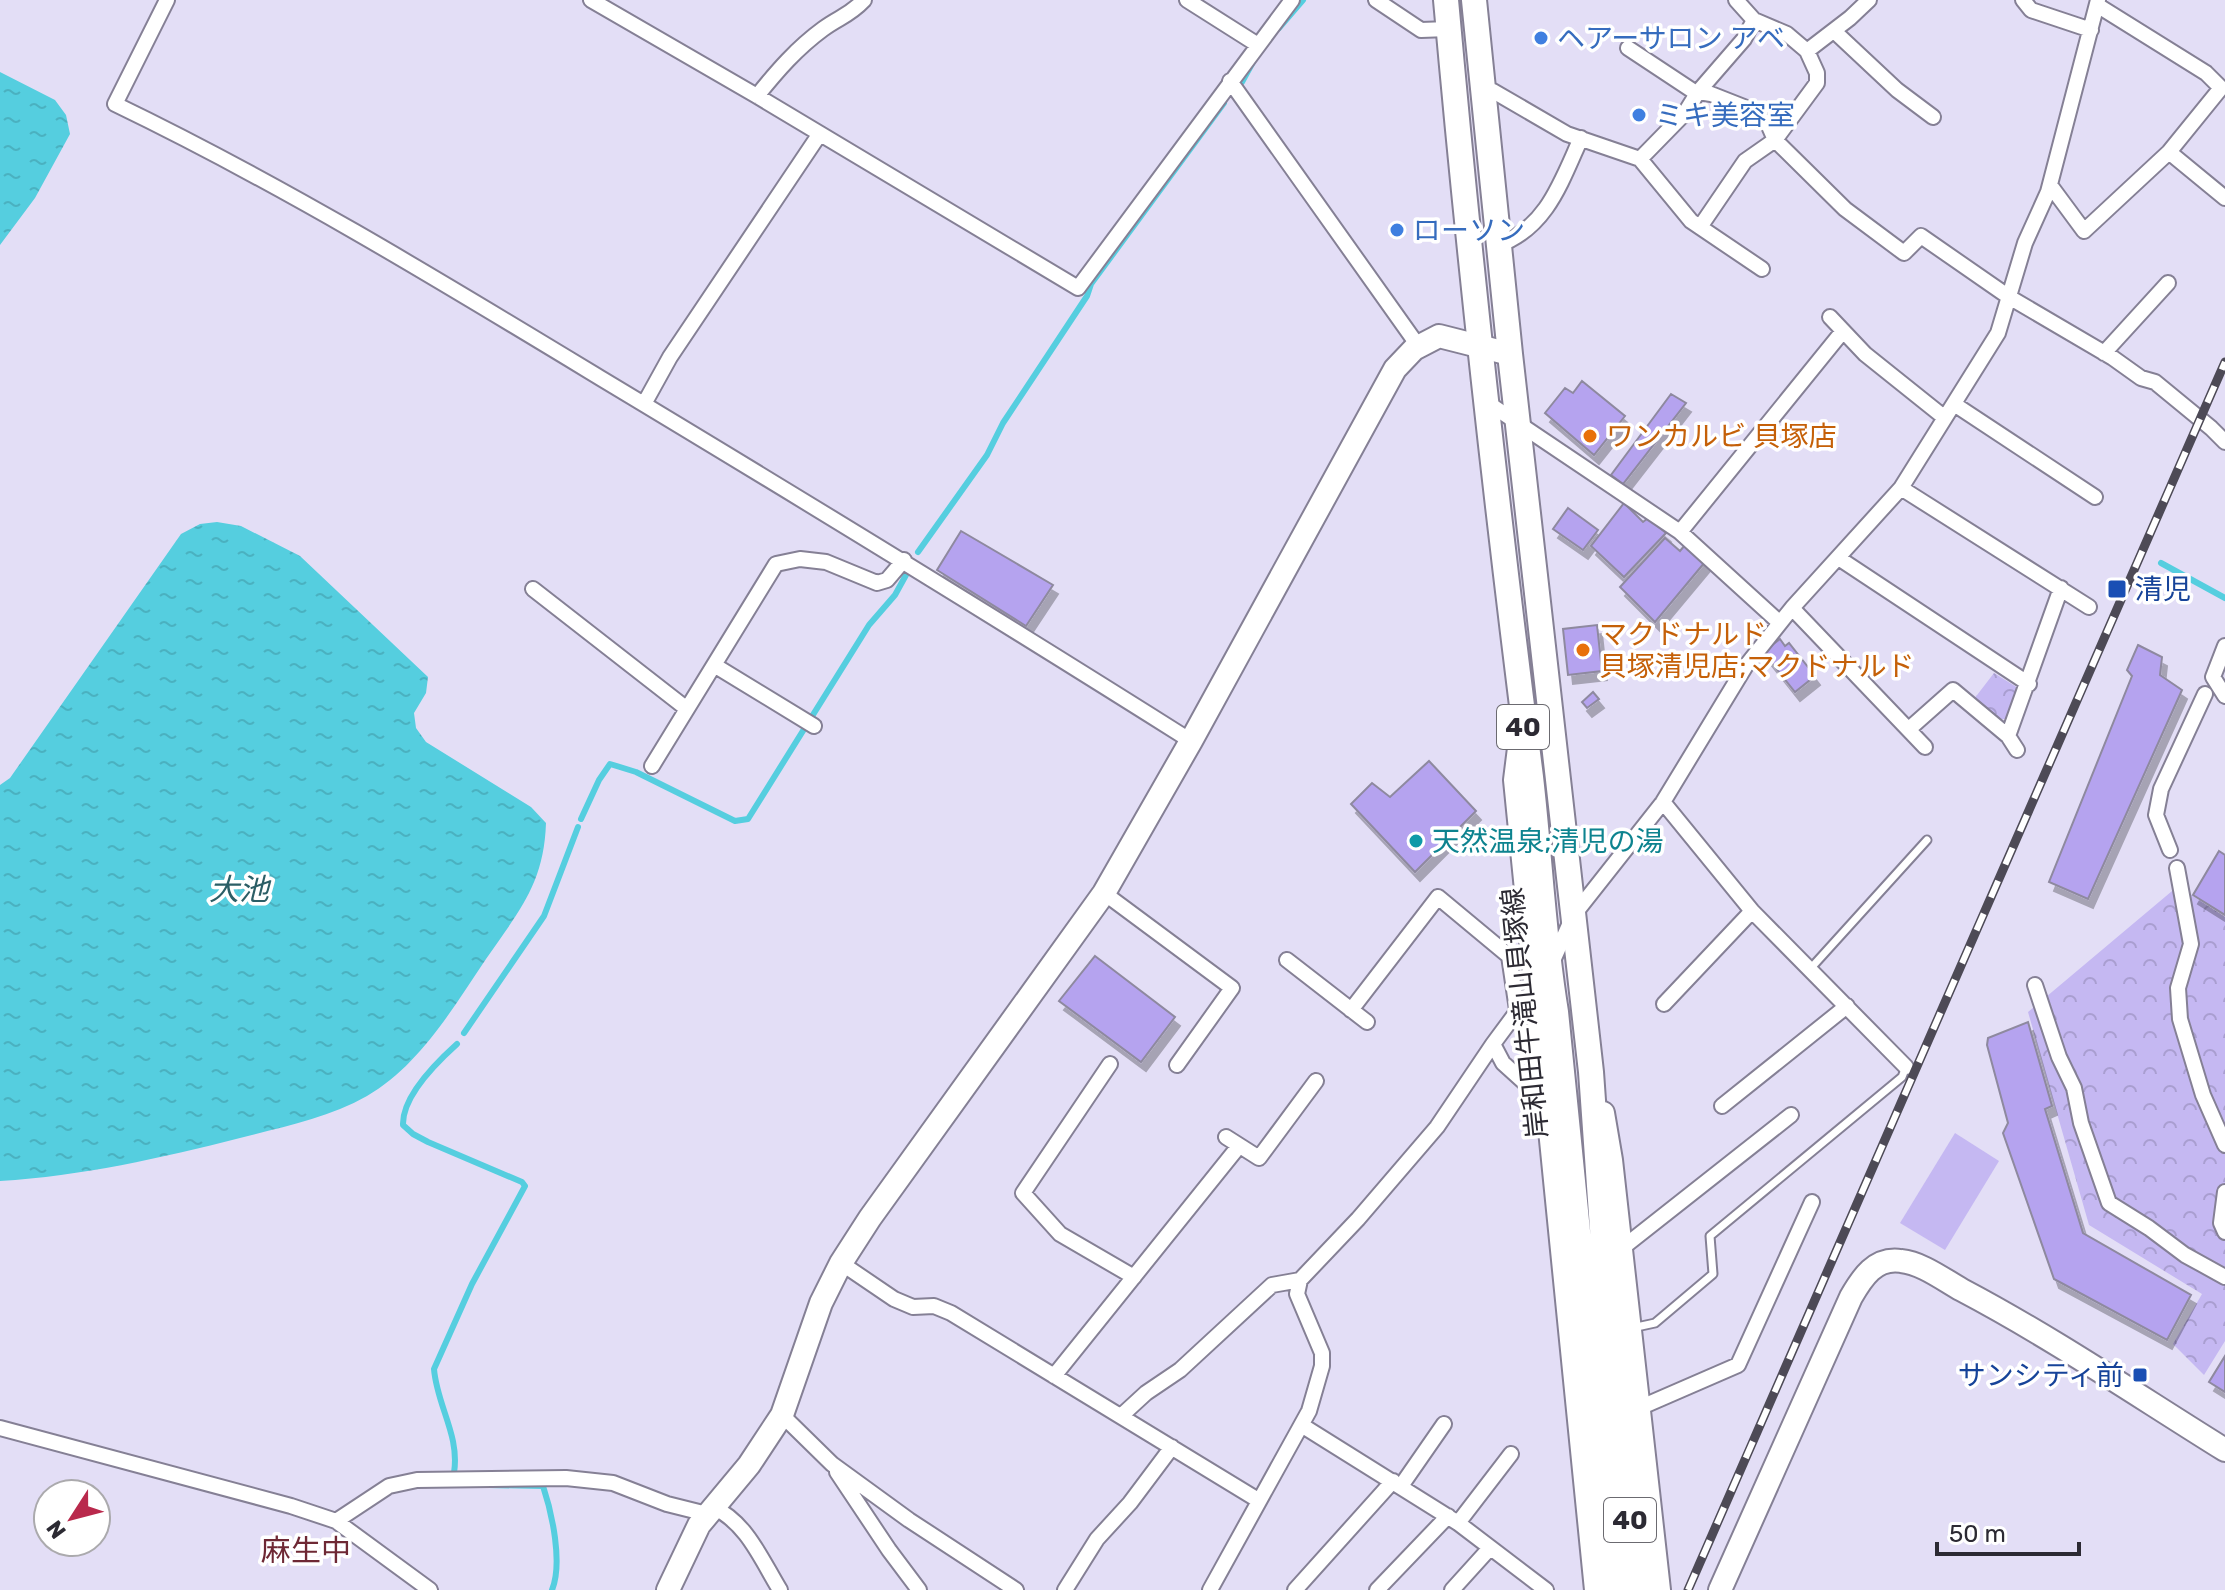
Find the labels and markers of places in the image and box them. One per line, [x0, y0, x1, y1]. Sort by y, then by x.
place label: ヘアーサロン アベ [1557, 22, 1785, 55]
marker: ヘアーサロン アベ [1532, 29, 1550, 47]
place label: ミキ美容室 [1655, 99, 1795, 132]
marker: ミキ美容室 [1630, 106, 1648, 124]
place label: ローソン [1413, 214, 1525, 247]
marker: ローソン [1388, 221, 1406, 239]
place label: ワンカルビ 貝塚店 [1606, 420, 1837, 453]
marker: ワンカルビ 貝塚店 [1581, 427, 1599, 445]
place label: 清児 [2135, 573, 2191, 606]
marker: 清児 [2106, 578, 2128, 600]
place label: マクドナルド 貝塚清児店;マクドナルド [1599, 618, 1915, 683]
marker: マクドナルド 貝塚清児店;マクドナルド [1574, 641, 1592, 659]
place label: 天然温泉;清児の湯 [1432, 825, 1664, 858]
marker: 天然温泉;清児の湯 [1407, 832, 1425, 850]
place label: サンシティ前 [1958, 1359, 2124, 1392]
marker: サンシティ前 [2131, 1366, 2149, 1384]

